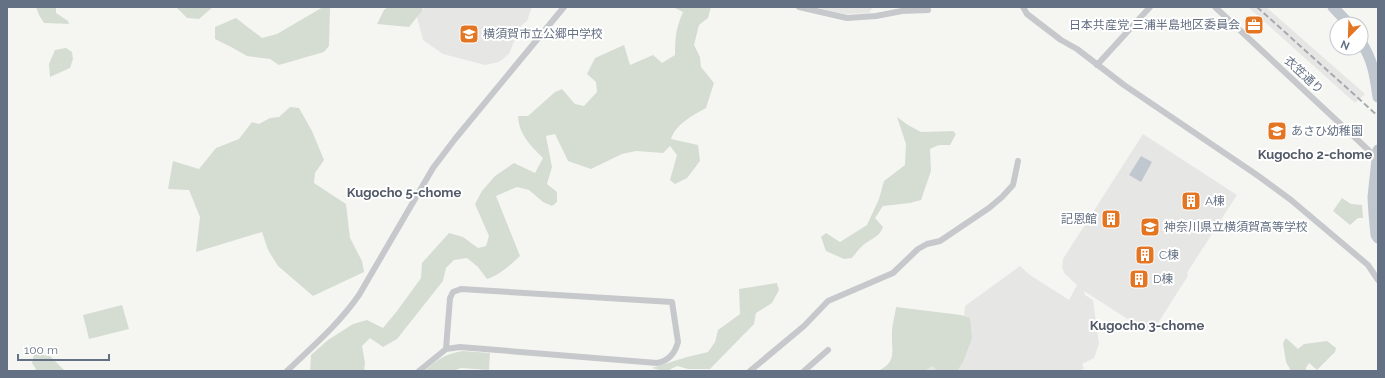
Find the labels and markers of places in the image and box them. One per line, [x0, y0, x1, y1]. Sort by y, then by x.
office icon: 日本共産党 三浦半島地区委員会 [1243, 14, 1265, 36]
place label: 日本共産党 三浦半島地区委員会 [1069, 18, 1240, 32]
school or university icon: 横須賀市立公郷中学校 [458, 23, 480, 45]
place label: 横須賀市立公郷中学校 [483, 27, 603, 41]
school or university icon: あさひ幼稚園 [1266, 120, 1288, 142]
place label: あさひ幼稚園 [1291, 124, 1363, 138]
building icon: A棟 [1180, 190, 1202, 212]
place label: A棟 [1205, 194, 1225, 208]
building icon: 記恩館 [1100, 208, 1122, 230]
place label: 記恩館 [1061, 212, 1097, 226]
school or university icon: 神奈川県立横須賀高等学校 [1139, 216, 1161, 238]
place label: 神奈川県立横須賀高等学校 [1164, 220, 1308, 234]
building icon: C棟 [1134, 244, 1156, 266]
place label: C棟 [1159, 248, 1179, 262]
building icon: D棟 [1128, 268, 1150, 290]
place label: D棟 [1153, 272, 1174, 286]

